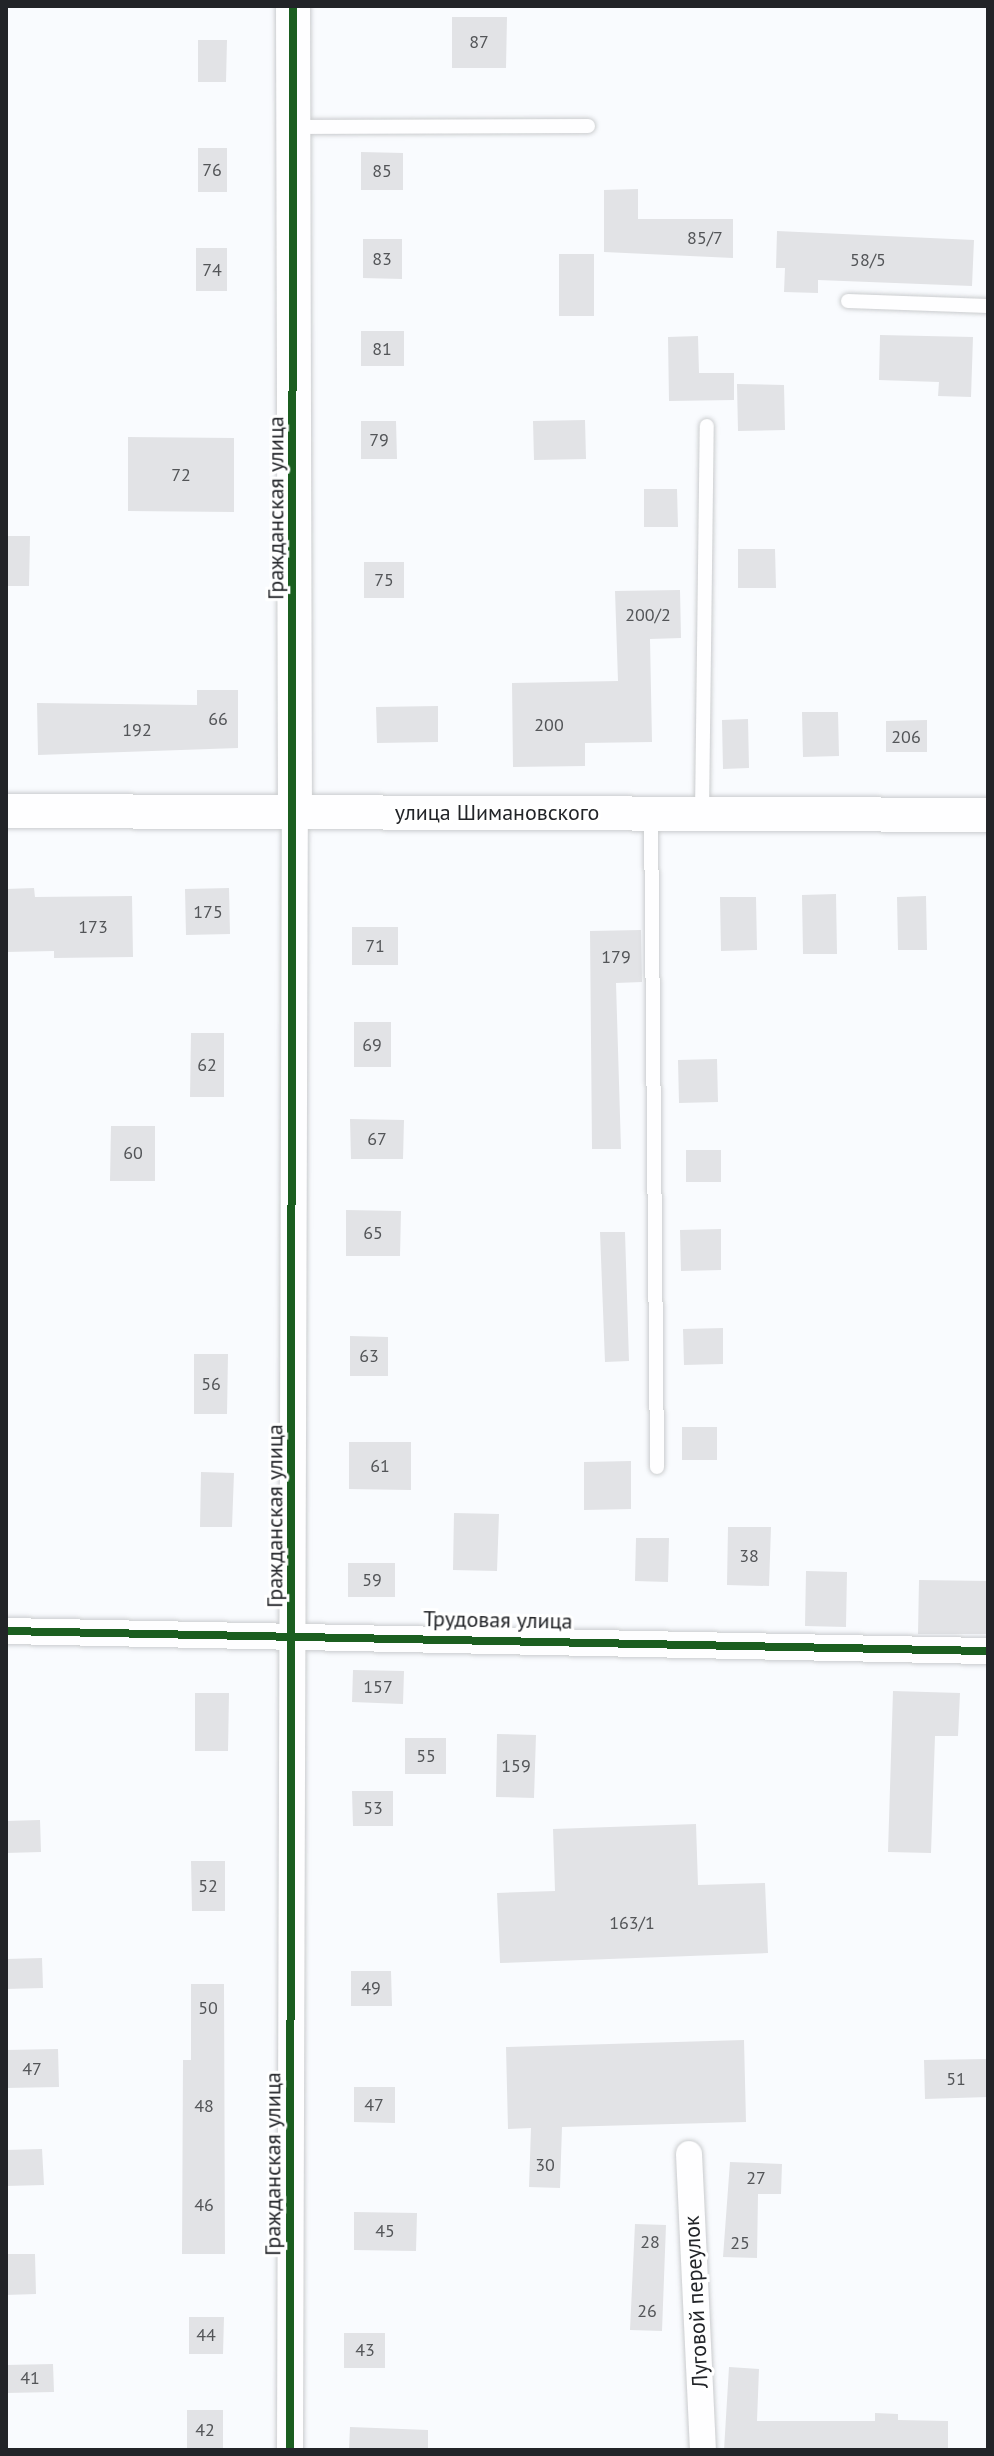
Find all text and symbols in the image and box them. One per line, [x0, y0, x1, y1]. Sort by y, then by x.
house number: 87 [469, 31, 489, 53]
house number: 76 [202, 159, 222, 181]
house number: 85 [372, 160, 392, 182]
house number: 85/7 [687, 227, 723, 249]
house number: 83 [372, 248, 392, 270]
house number: 58/5 [850, 249, 886, 271]
house number: 74 [202, 259, 222, 281]
house number: 81 [372, 338, 392, 360]
street label: Гражданская улица [263, 416, 289, 600]
house number: 79 [369, 429, 389, 451]
house number: 72 [171, 464, 191, 486]
house number: 75 [374, 569, 394, 591]
house number: 200/2 [625, 604, 671, 626]
house number: 66 [208, 708, 228, 730]
house number: 200 [534, 714, 564, 736]
house number: 192 [122, 719, 152, 741]
house number: 206 [891, 726, 921, 748]
street label: улица Шимановского [395, 800, 599, 826]
house number: 175 [193, 901, 223, 923]
house number: 173 [78, 916, 108, 938]
house number: 71 [365, 935, 385, 957]
house number: 179 [601, 946, 631, 968]
house number: 69 [362, 1034, 382, 1056]
house number: 62 [197, 1054, 217, 1076]
house number: 67 [367, 1128, 387, 1150]
house number: 60 [123, 1142, 143, 1164]
house number: 65 [363, 1222, 383, 1244]
house number: 63 [359, 1345, 379, 1367]
house number: 56 [201, 1373, 221, 1395]
street label: Гражданская улица [262, 1424, 288, 1608]
house number: 61 [370, 1455, 390, 1477]
house number: 38 [739, 1545, 759, 1567]
house number: 59 [362, 1569, 382, 1591]
street label: Трудовая улица [423, 1605, 573, 1635]
house number: 157 [363, 1676, 393, 1698]
house number: 55 [416, 1745, 436, 1767]
house number: 159 [501, 1755, 531, 1777]
house number: 53 [363, 1797, 383, 1819]
house number: 52 [198, 1875, 218, 1897]
house number: 163/1 [609, 1912, 655, 1934]
house number: 49 [361, 1977, 381, 1999]
house number: 50 [198, 1997, 218, 2019]
house number: 47 [22, 2058, 42, 2080]
house number: 51 [946, 2068, 966, 2090]
street label: Гражданская улица [260, 2072, 286, 2256]
house number: 47 [364, 2094, 384, 2116]
house number: 48 [194, 2095, 214, 2117]
house number: 30 [535, 2154, 555, 2176]
house number: 27 [746, 2167, 766, 2189]
house number: 46 [194, 2194, 214, 2216]
street label: Луговой переулок [678, 2215, 714, 2389]
house number: 45 [375, 2220, 395, 2242]
house number: 28 [640, 2231, 660, 2253]
house number: 25 [730, 2232, 750, 2254]
house number: 26 [637, 2300, 657, 2322]
house number: 44 [196, 2324, 216, 2346]
house number: 43 [355, 2339, 375, 2361]
house number: 41 [20, 2367, 40, 2389]
house number: 42 [195, 2419, 215, 2441]

